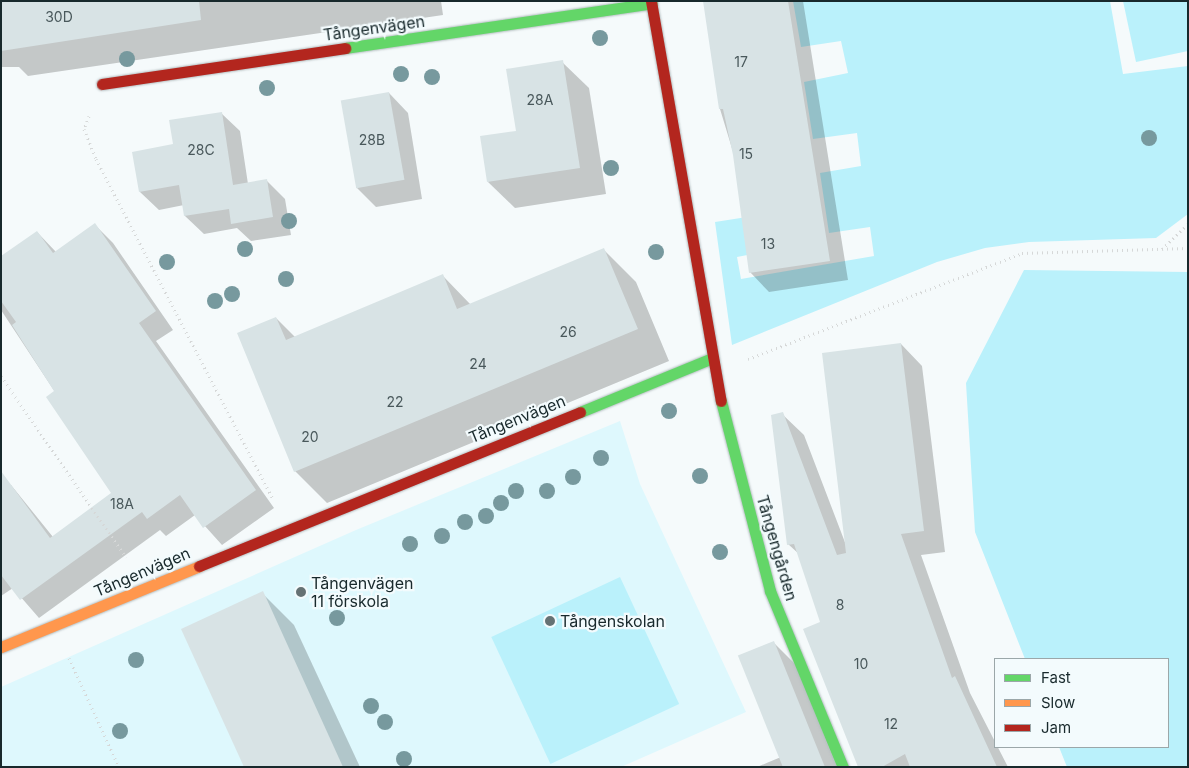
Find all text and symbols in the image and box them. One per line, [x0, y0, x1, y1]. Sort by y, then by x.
house number: 30D [45, 9, 73, 25]
street label: Tångenvägen [322, 11, 426, 45]
house number: 17 [734, 54, 748, 70]
house number: 28A [527, 92, 553, 108]
house number: 28B [359, 132, 385, 148]
house number: 28C [187, 142, 215, 158]
house number: 15 [739, 146, 753, 162]
house number: 13 [761, 236, 775, 252]
house number: 26 [559, 324, 577, 340]
house number: 24 [469, 356, 487, 372]
street label: Tångenvägen [466, 391, 568, 447]
house number: 22 [386, 394, 404, 410]
house number: 20 [301, 429, 319, 445]
street label: Tångengården [753, 493, 801, 603]
house number: 18A [110, 496, 134, 512]
street label: Tångenvägen [91, 543, 193, 601]
place label: Tångenvägen 11 förskola [311, 573, 413, 611]
marker: Tångenvägen 11 förskola [295, 586, 307, 598]
house number: 8 [836, 597, 844, 613]
place label: Tångenskolan [560, 611, 665, 631]
marker: Tångenskolan [544, 615, 556, 627]
house number: 10 [854, 656, 868, 672]
legend [994, 658, 1169, 748]
text: Fast [1041, 668, 1071, 687]
text: Slow [1041, 693, 1075, 712]
house number: 12 [884, 716, 898, 732]
text: Jam [1041, 718, 1071, 737]

